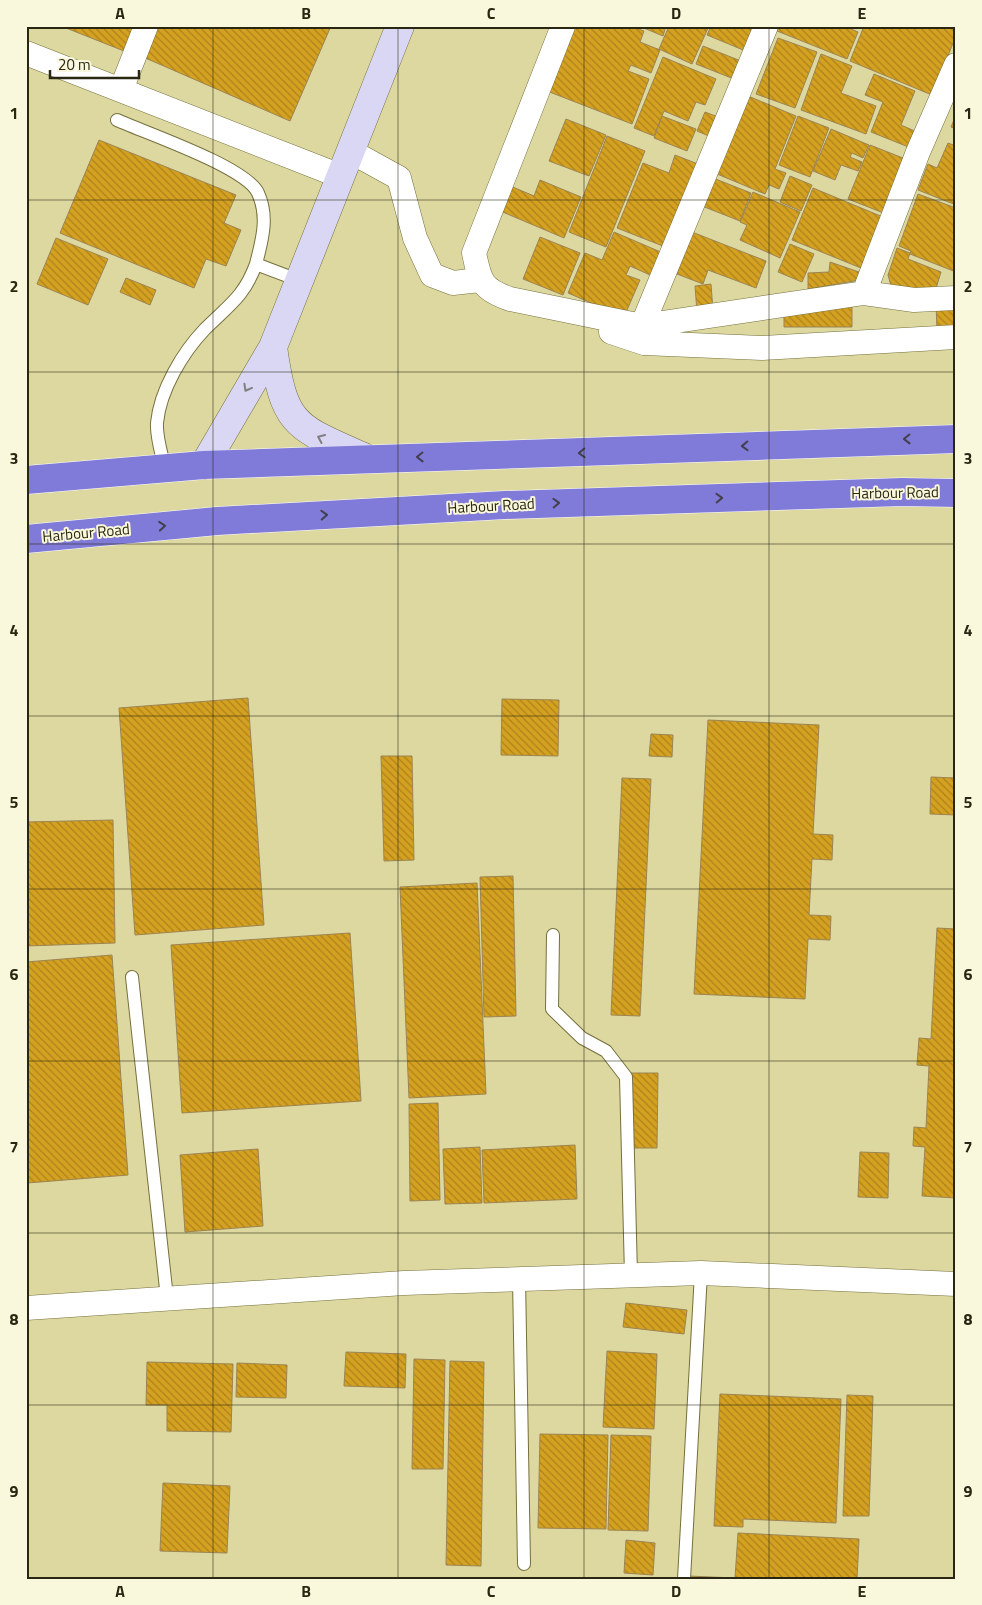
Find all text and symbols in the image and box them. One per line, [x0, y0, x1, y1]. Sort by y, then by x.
text: A [115, 1, 125, 25]
text: B [301, 1, 311, 25]
text: C [487, 1, 496, 25]
text: D [671, 1, 681, 25]
text: E [858, 1, 867, 25]
scale bar [50, 48, 139, 80]
text: 20 m [58, 53, 91, 76]
text: 1 [10, 101, 18, 125]
text: 1 [964, 101, 972, 125]
text: 2 [10, 274, 18, 298]
text: 2 [964, 274, 972, 298]
one-way arrow [244, 383, 254, 392]
one-way arrow [317, 434, 326, 445]
one-way arrow [903, 434, 911, 445]
one-way arrow [740, 441, 748, 451]
text: 3 [10, 446, 18, 470]
text: 3 [964, 446, 972, 470]
one-way arrow [578, 447, 586, 458]
one-way arrow [416, 452, 424, 462]
street label: Harbour Road [851, 480, 939, 505]
street label: Harbour Road [447, 492, 535, 519]
one-way arrow [715, 493, 723, 503]
one-way arrow [552, 498, 560, 509]
one-way arrow [320, 509, 328, 520]
street label: Harbour Road [41, 517, 131, 548]
one-way arrow [158, 521, 166, 532]
text: 4 [10, 618, 19, 642]
text: 4 [964, 618, 973, 642]
text: 5 [10, 790, 19, 814]
text: 5 [964, 790, 973, 814]
text: 6 [10, 962, 19, 986]
text: 6 [964, 962, 973, 986]
text: 7 [10, 1135, 18, 1159]
text: 7 [964, 1135, 972, 1159]
text: 8 [10, 1307, 19, 1331]
text: 8 [964, 1307, 973, 1331]
text: 9 [10, 1479, 19, 1503]
text: 9 [964, 1479, 973, 1503]
text: A [115, 1579, 125, 1603]
text: B [301, 1579, 311, 1603]
text: C [487, 1579, 496, 1603]
text: D [671, 1579, 681, 1603]
text: E [858, 1579, 867, 1603]

